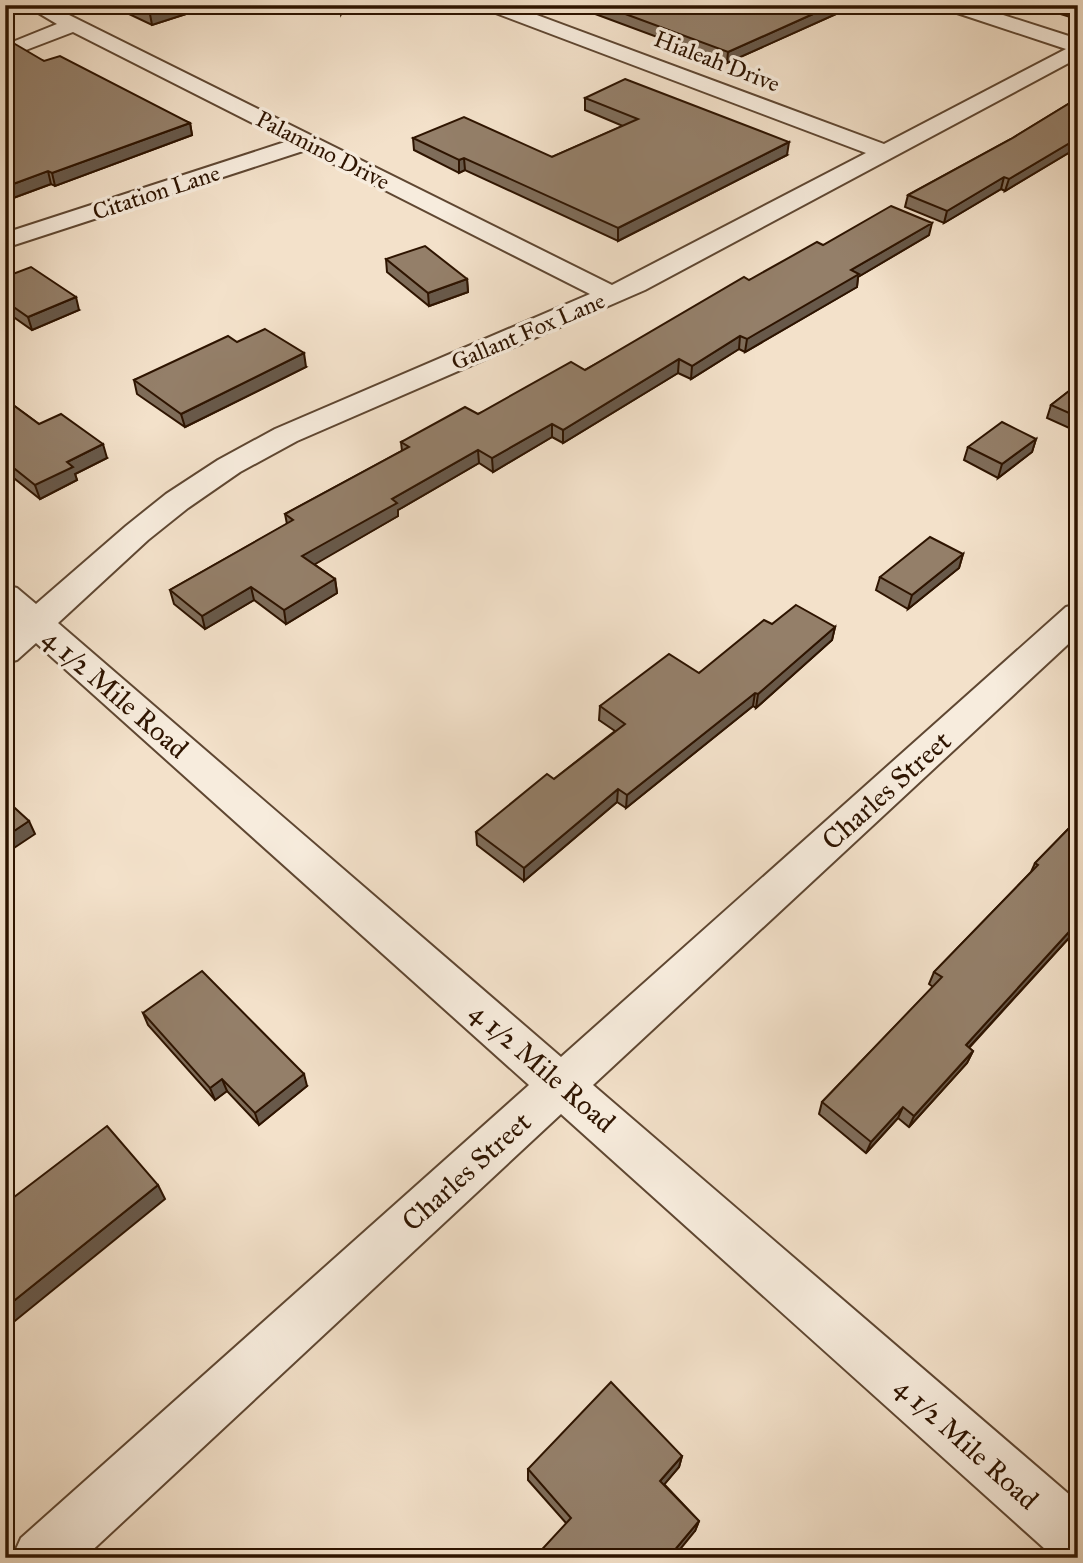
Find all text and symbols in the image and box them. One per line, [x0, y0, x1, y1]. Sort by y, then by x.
street label: Hialeah Drive [650, 24, 784, 98]
street label: Palamino Drive [251, 104, 395, 196]
street label: Citation Lane [89, 158, 223, 226]
street label: Gallant Fox Lane [447, 286, 609, 376]
street label: 4 1/2 Mile Road [36, 621, 196, 766]
street label: Charles Street [815, 723, 958, 857]
street label: 4 1/2 Mile Road [463, 995, 623, 1140]
street label: Charles Street [395, 1104, 538, 1238]
street label: 4 1/2 Mile Road [888, 1370, 1046, 1517]

